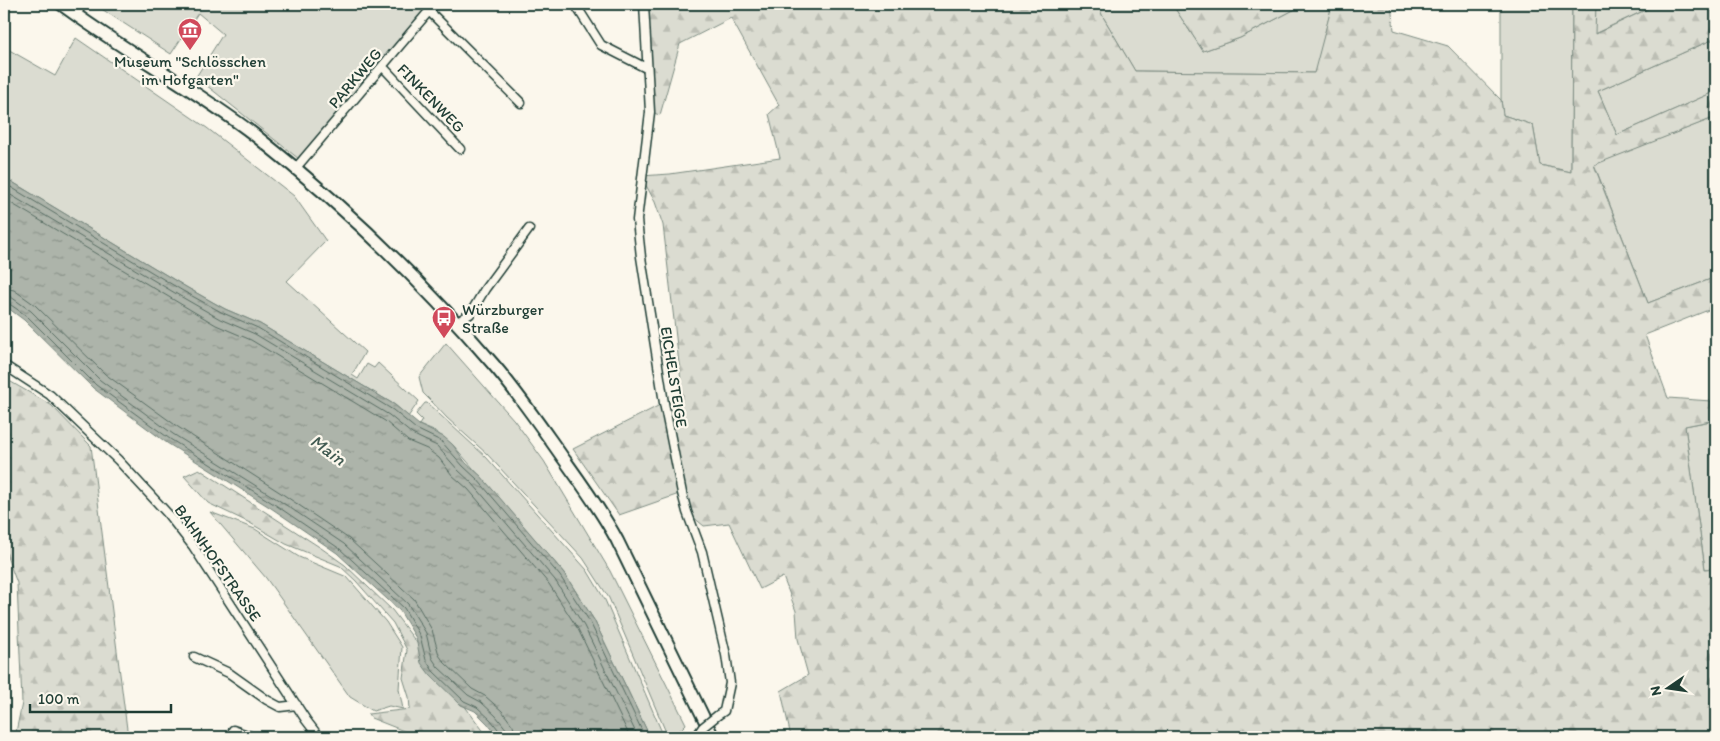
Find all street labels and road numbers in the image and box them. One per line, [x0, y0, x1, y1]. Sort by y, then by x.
street label: PARKWEG [324, 44, 386, 112]
street label: FINKENWEG [393, 60, 469, 136]
street label: EICHELSTEIGE [657, 325, 691, 429]
street label: BAHNHOFSTRASSE [171, 501, 266, 625]

